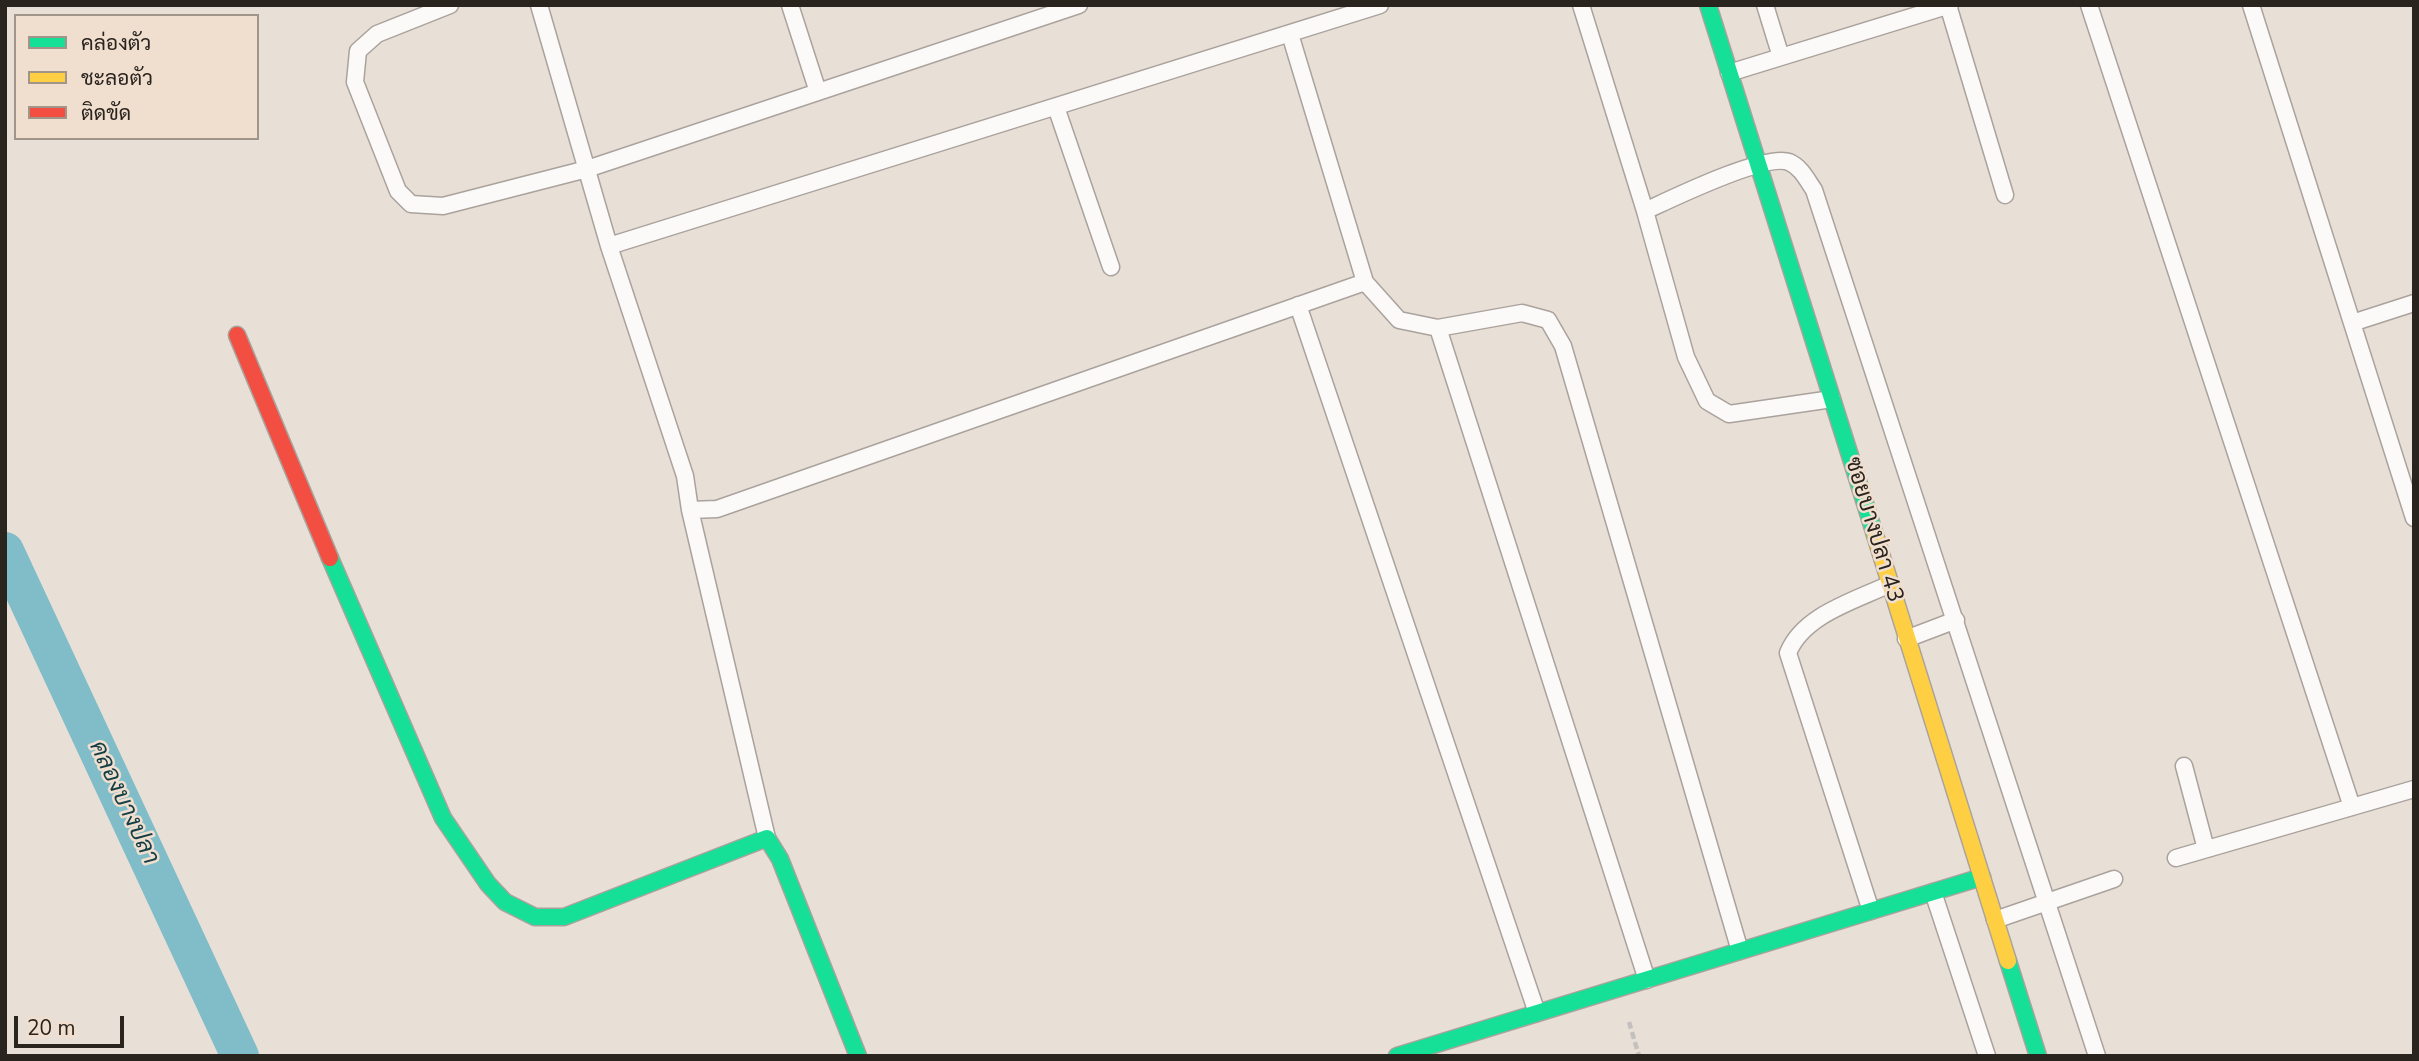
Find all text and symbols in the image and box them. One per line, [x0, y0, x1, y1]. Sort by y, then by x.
legend [14, 14, 259, 140]
text: คล่องตัว [81, 29, 151, 57]
text: ชะลอตัว [81, 64, 153, 92]
text: ติดขัด [81, 99, 131, 127]
street label: ซอยบางปลา 43 [1838, 454, 1908, 606]
water label: คลองบางปลา [82, 737, 164, 869]
scale bar [18, 1002, 128, 1046]
text: 20 m [27, 1014, 76, 1042]

